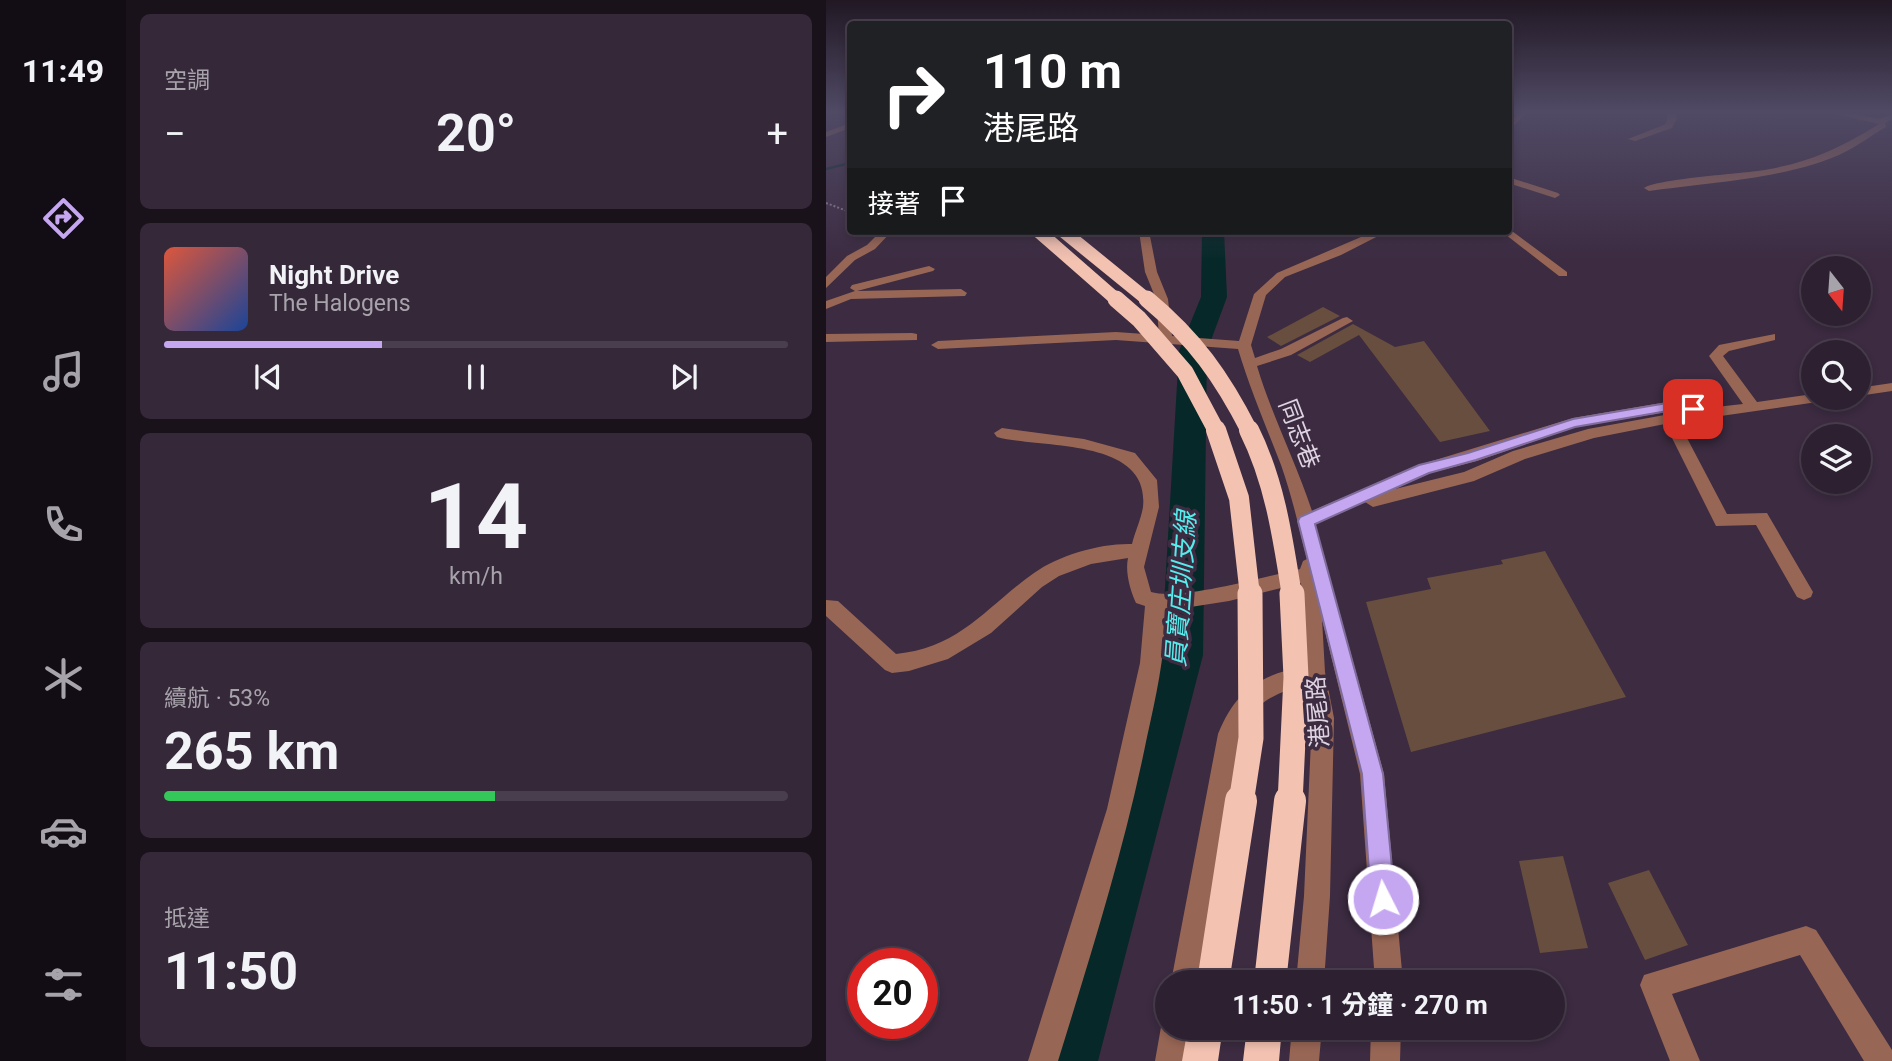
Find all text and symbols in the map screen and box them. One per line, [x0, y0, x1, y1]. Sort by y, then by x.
text: 110 m [983, 43, 1122, 100]
icon: right [868, 49, 959, 140]
text: 11:49 [22, 52, 104, 90]
text: 空調 [164, 67, 210, 94]
text: 20° [436, 103, 516, 164]
text: 港尾路 [983, 109, 1079, 147]
text: − [164, 112, 186, 156]
text: + [766, 112, 788, 156]
icon: arrive [934, 182, 972, 220]
text: 接著 [868, 189, 920, 219]
icon: directions [39, 194, 88, 243]
north arrow [1801, 256, 1871, 326]
map controls [1801, 256, 1871, 494]
text: Night Drive [269, 260, 399, 290]
text: The Halogens [269, 290, 411, 317]
button: search [1801, 340, 1871, 410]
icon: music [39, 347, 88, 396]
icon: previous [249, 358, 287, 396]
icon: pause [457, 358, 495, 396]
icon: next [665, 358, 703, 396]
pin [1663, 379, 1723, 439]
icon: arrive [1674, 390, 1712, 428]
street label: 同志巷 [1273, 395, 1325, 473]
button: layers [1801, 424, 1871, 494]
text: 14 [424, 464, 528, 570]
icon: phone [39, 500, 88, 549]
water label: 員寶庄圳支線 [1161, 507, 1202, 668]
text: km/h [449, 563, 503, 590]
icon: climate [39, 654, 88, 703]
street label: 港尾路 [1302, 675, 1334, 749]
text: 續航 · 53% [164, 685, 270, 712]
text: 265 km [164, 721, 339, 782]
icon: car [39, 807, 88, 856]
position arrow [1346, 862, 1420, 936]
text: 抵達 [164, 905, 210, 932]
text: 11:50 [164, 941, 298, 1002]
speed limit sign: 20 [847, 948, 938, 1039]
icon: filters [39, 960, 88, 1009]
text: 11:50 · 1 分鐘 · 270 m [1232, 990, 1488, 1020]

